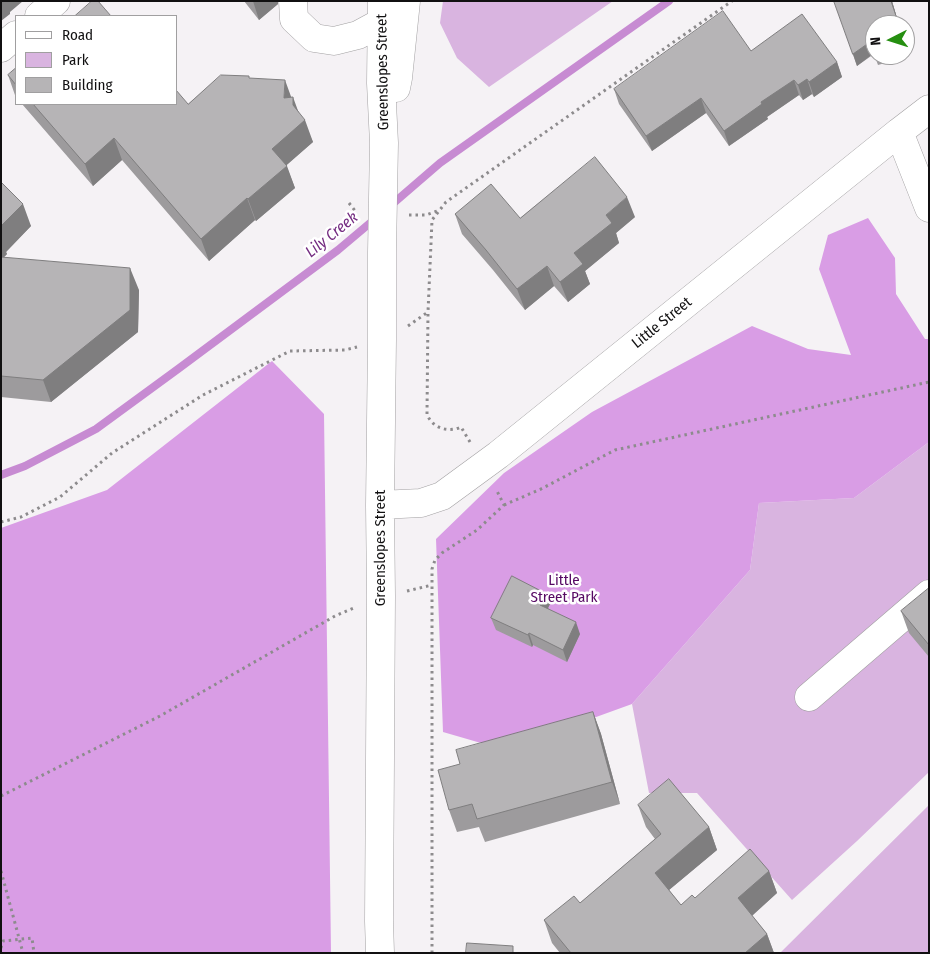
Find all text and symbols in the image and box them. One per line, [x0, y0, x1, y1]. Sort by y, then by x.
street label: Greenslopes Street [373, 14, 393, 130]
legend [15, 15, 178, 105]
north arrow [865, 15, 915, 65]
text: Road [62, 26, 93, 44]
text: N [867, 36, 884, 46]
text: Park [62, 51, 89, 69]
text: Building [62, 76, 113, 94]
water label: Lily Creek [302, 208, 362, 262]
street label: Little Street [628, 293, 696, 353]
street label: Greenslopes Street [372, 490, 390, 606]
park label: Little Street Park [530, 572, 598, 607]

